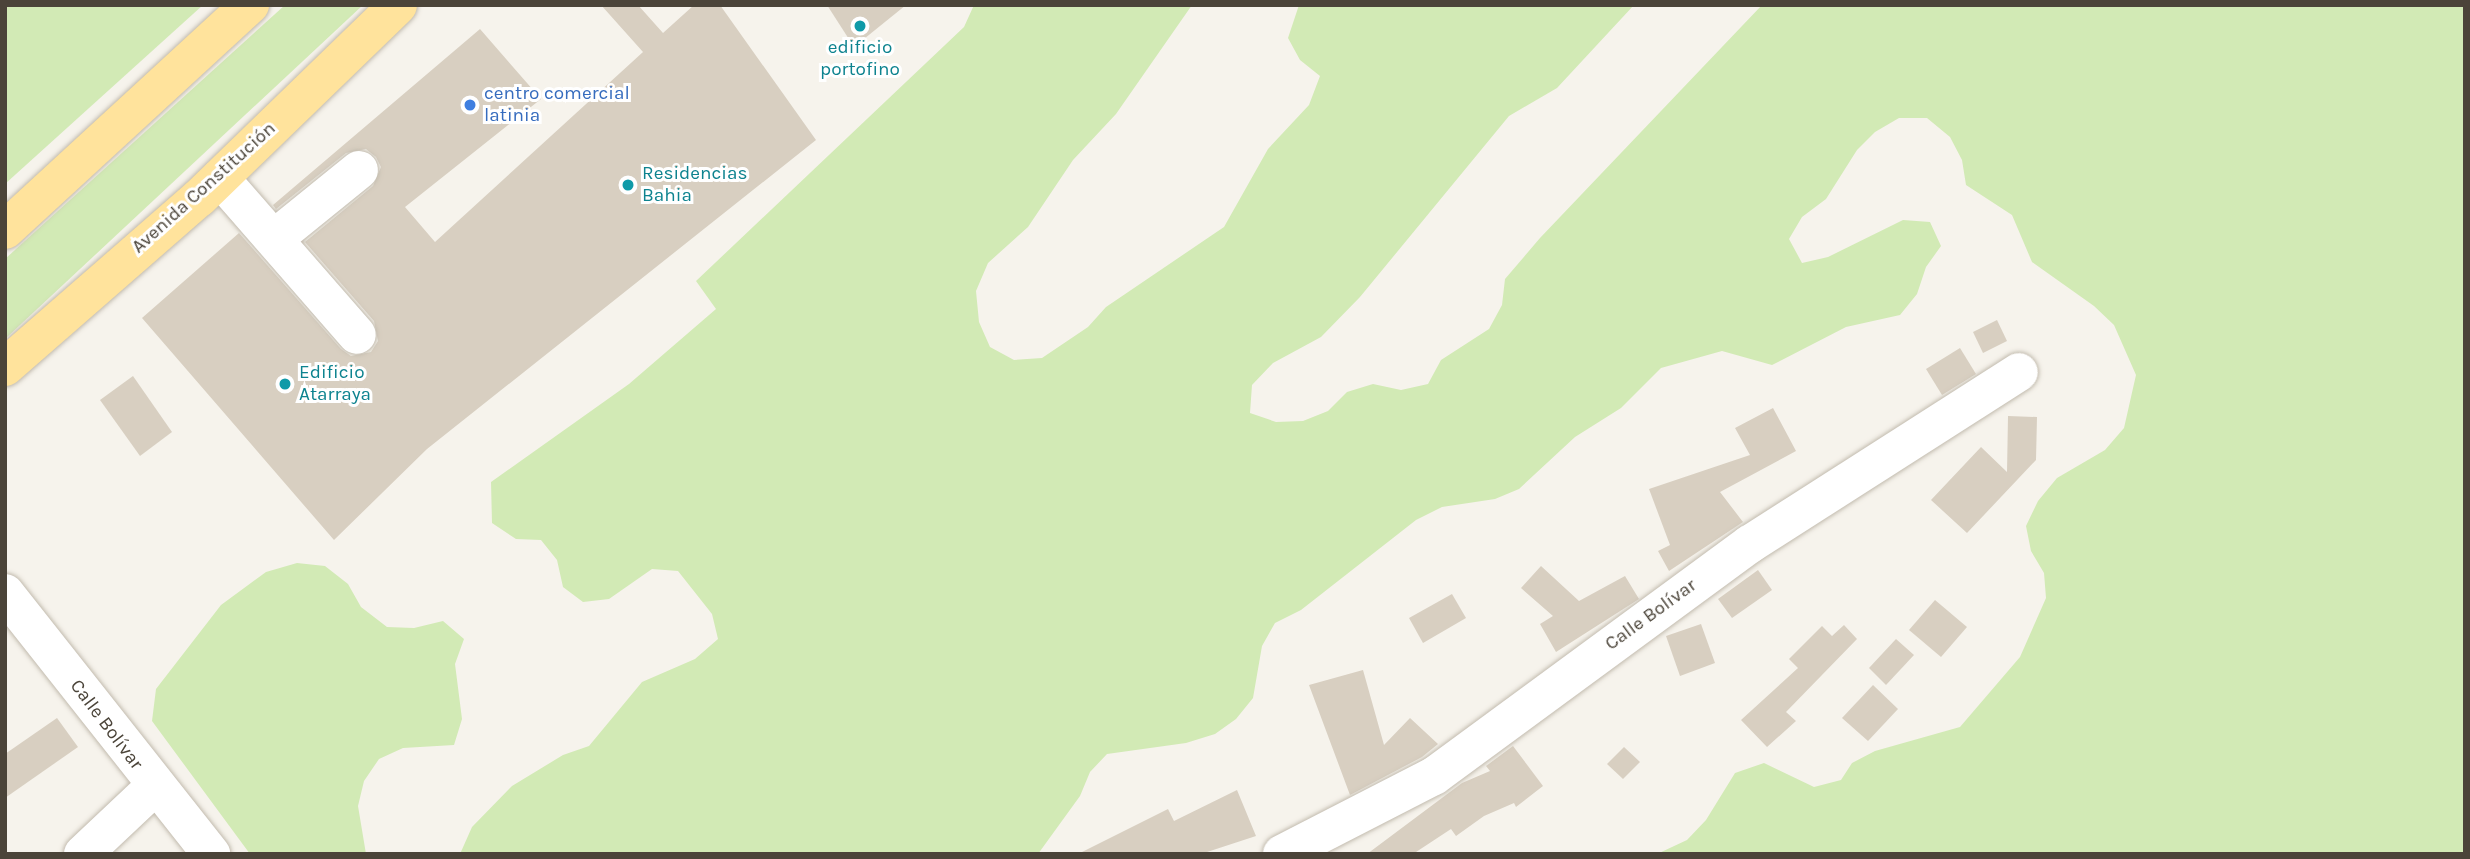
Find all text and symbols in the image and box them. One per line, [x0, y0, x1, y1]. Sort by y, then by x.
marker: edificio portofino [852, 18, 868, 34]
place label: edificio portofino [820, 37, 900, 81]
place label: centro comercial latinia [484, 83, 630, 127]
marker: centro comercial latinia [462, 97, 478, 113]
street label: Avenida Constitución [127, 117, 281, 259]
place label: Residencias Bahia [642, 163, 747, 207]
marker: Residencias Bahia [620, 177, 636, 193]
place label: Edificio Atarraya [299, 362, 371, 406]
marker: Edificio Atarraya [277, 376, 293, 392]
street label: Calle Bolívar [1601, 574, 1701, 656]
street label: Calle Bolívar [65, 675, 147, 775]

